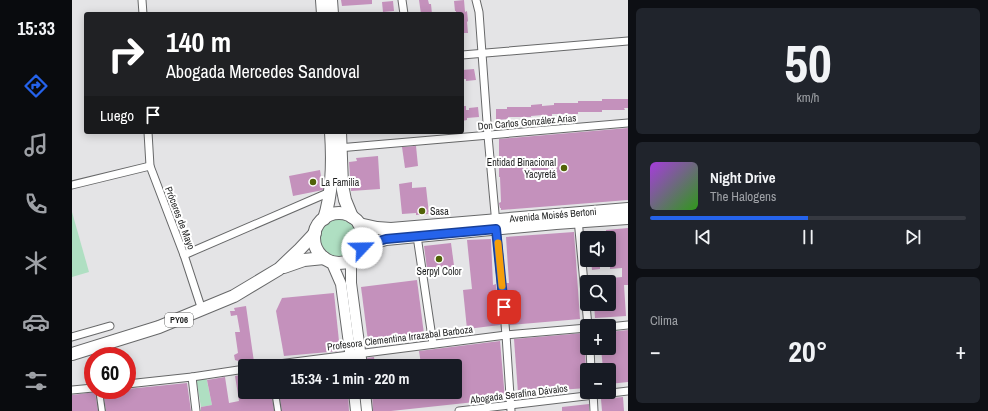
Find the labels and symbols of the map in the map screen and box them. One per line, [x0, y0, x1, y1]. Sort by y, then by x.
street label: Don Carlos González Arias [477, 111, 577, 133]
place label: Entidad Binacional Yacyretá [487, 156, 556, 181]
marker: Entidad Binacional Yacyretá [559, 163, 569, 173]
place label: La Familia [321, 176, 360, 189]
marker: La Familia [308, 177, 318, 187]
street label: Próceres de Mayo [162, 185, 198, 252]
place label: Sasa [430, 205, 449, 218]
street label: Avenida Moisés Bertoni [508, 205, 597, 225]
marker: Sasa [417, 206, 427, 216]
position arrow [341, 227, 383, 269]
marker: Serpyl Color [434, 254, 444, 264]
place label: Serpyl Color [416, 265, 462, 278]
pin [487, 290, 521, 324]
road number: PY06 [165, 313, 193, 327]
street label: Profesora Clementina Irrazabal Barboza [326, 323, 474, 353]
speed limit sign: 60 [84, 347, 136, 399]
street label: Abogada Serafina Dávalos [469, 382, 568, 407]

